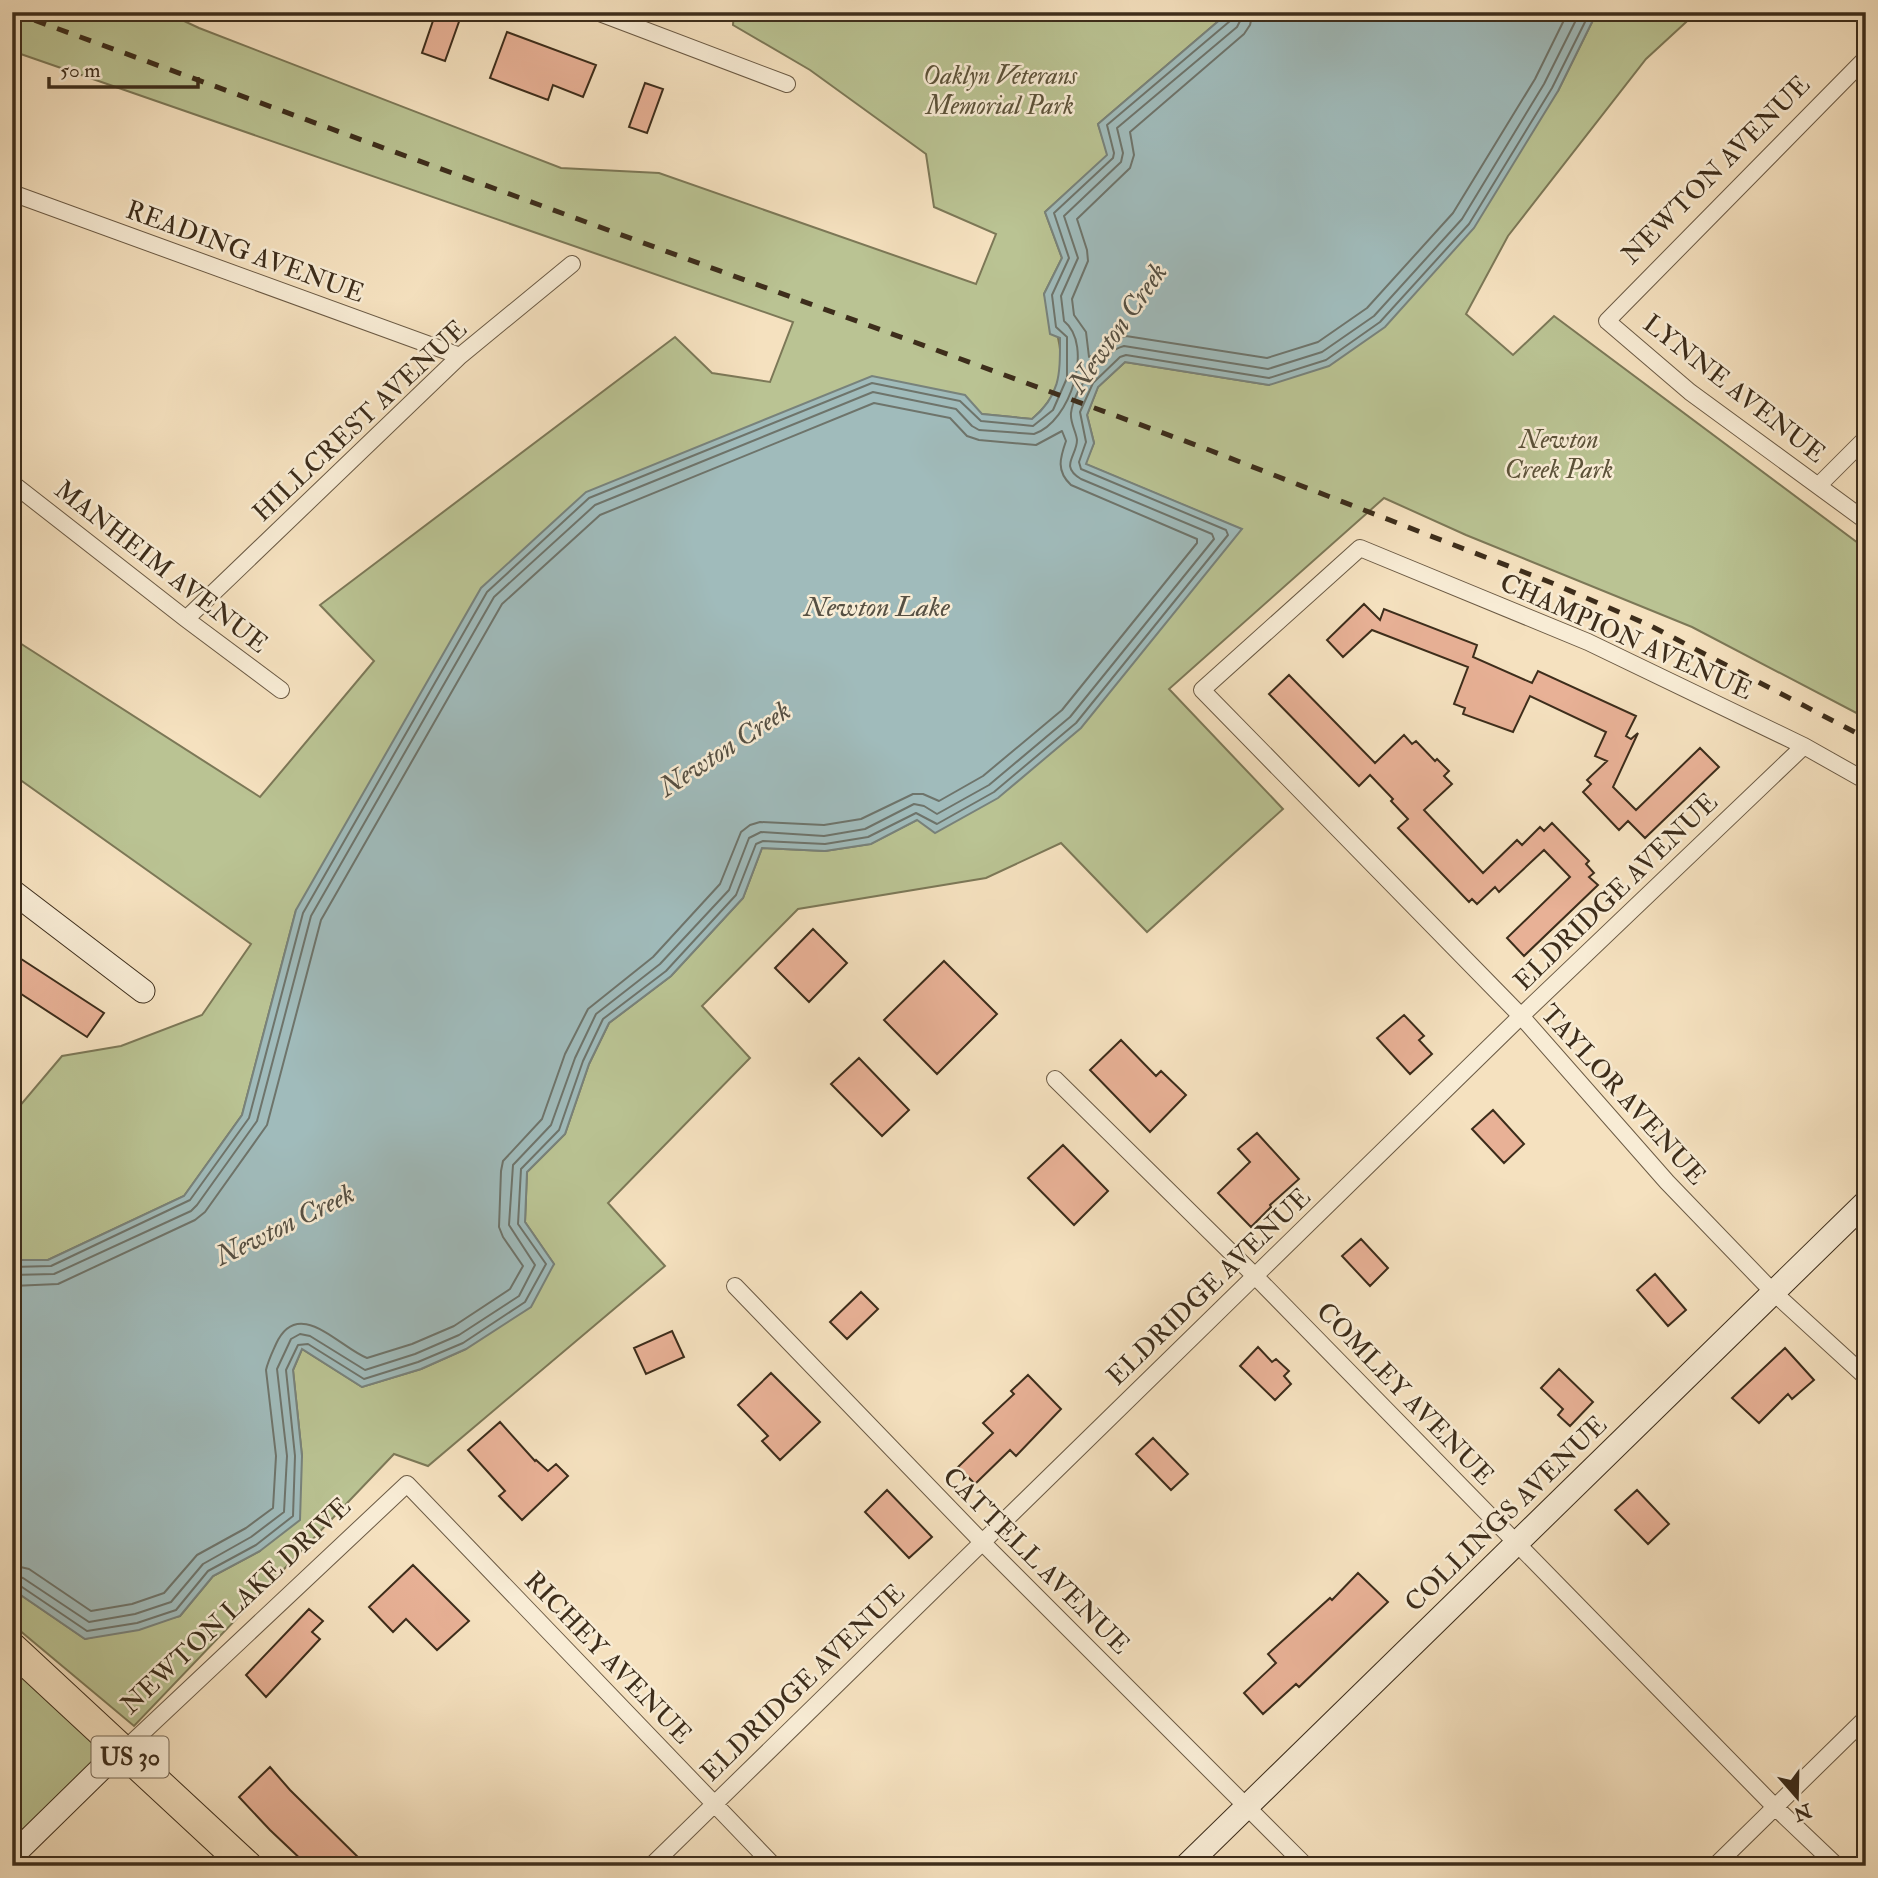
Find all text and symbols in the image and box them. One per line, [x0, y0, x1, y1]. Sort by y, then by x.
scale bar [49, 46, 198, 90]
text: 50 m [60, 57, 101, 84]
park label: Oaklyn Veterans Memorial Park [923, 60, 1078, 122]
street label: NEWTON AVENUE [1615, 69, 1817, 271]
street label: READING AVENUE [121, 194, 369, 310]
water label: Newton Creek [1059, 256, 1176, 401]
street label: LYNNE AVENUE [1636, 308, 1832, 470]
street label: HILLCREST AVENUE [246, 314, 474, 528]
park label: Newton Creek Park [1505, 424, 1613, 486]
street label: MANHEIM AVENUE [48, 474, 274, 660]
street label: CHAMPION AVENUE [1495, 567, 1757, 707]
water label: Newton Lake [802, 590, 951, 625]
water label: Newton Creek [651, 693, 798, 806]
street label: ELDRIDGE AVENUE [1508, 787, 1724, 997]
street label: TAYLOR AVENUE [1534, 998, 1712, 1192]
water label: Newton Creek [208, 1176, 360, 1275]
street label: ELDRIDGE AVENUE [1101, 1182, 1317, 1392]
street label: COMLEY AVENUE [1310, 1296, 1500, 1492]
street label: COLLINGS AVENUE [1398, 1409, 1614, 1619]
street label: CATTELL AVENUE [936, 1461, 1136, 1661]
street label: NEWTON LAKE DRIVE [114, 1491, 358, 1721]
street label: RICHEY AVENUE [518, 1565, 698, 1751]
street label: ELDRIDGE AVENUE [695, 1578, 911, 1788]
road number: US 30 [92, 1736, 168, 1778]
north arrow [1762, 1762, 1832, 1832]
text: N [1789, 1798, 1816, 1827]

